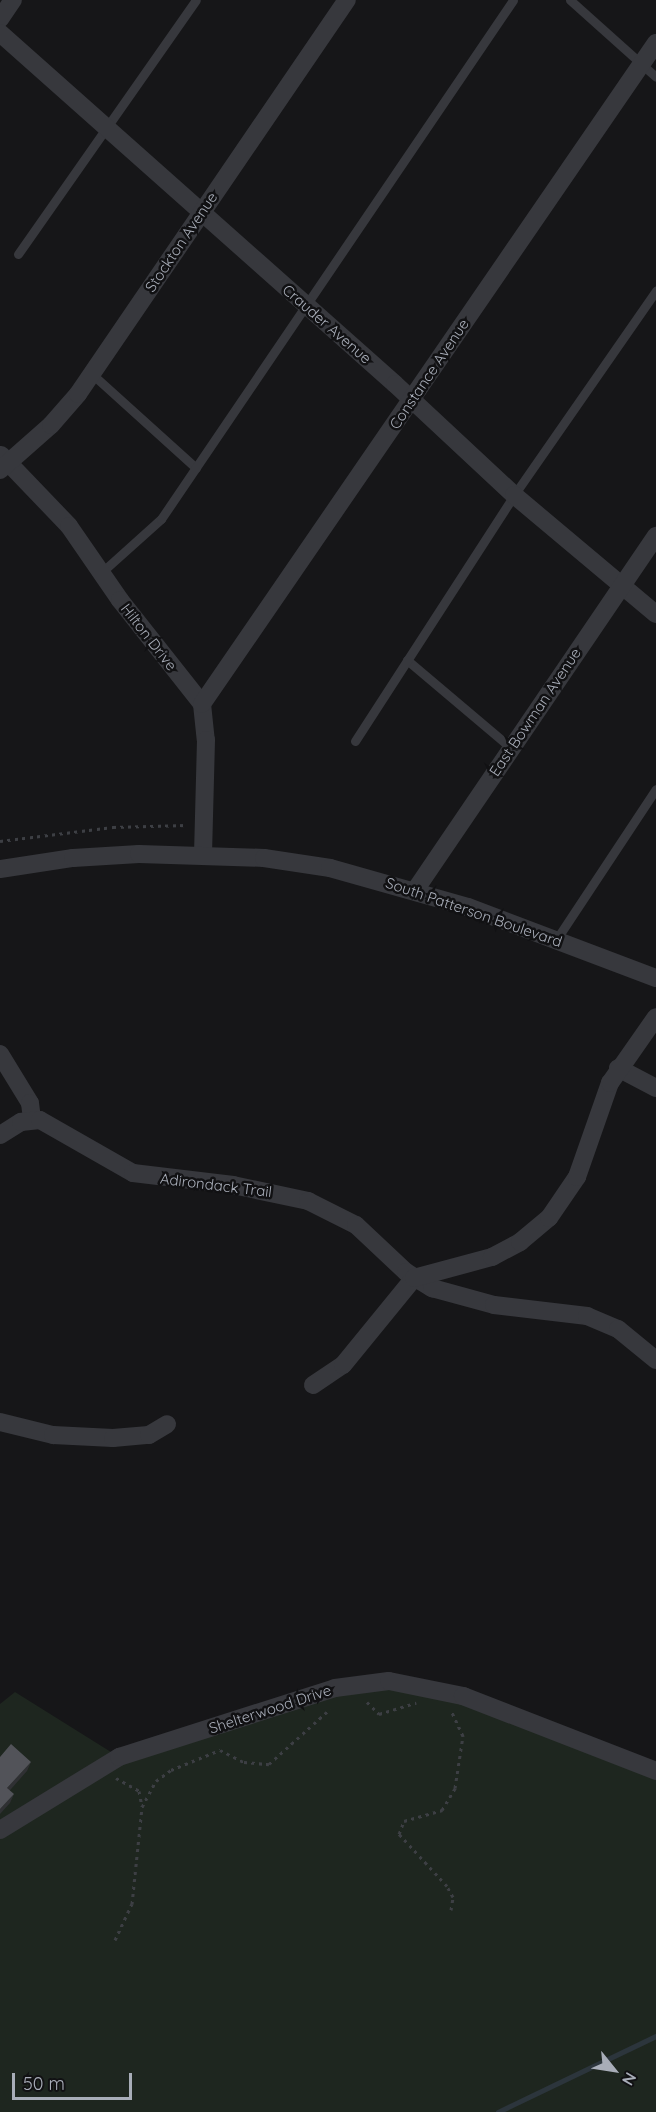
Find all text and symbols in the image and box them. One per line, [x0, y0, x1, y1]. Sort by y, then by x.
street label: Stockton Avenue [141, 189, 221, 295]
street label: Crauder Avenue [279, 281, 375, 367]
street label: Constance Avenue [385, 315, 473, 433]
street label: Hilton Drive [117, 600, 181, 674]
street label: East Bowman Avenue [485, 644, 585, 780]
street label: South Patterson Boulevard [383, 873, 565, 951]
street label: Adirondack Trail [159, 1169, 273, 1201]
street label: Shelterwood Drive [207, 1681, 333, 1737]
north arrow [584, 2040, 644, 2100]
scale bar [15, 2061, 135, 2099]
text: N [618, 2069, 641, 2089]
text: 50 m [23, 2072, 65, 2095]

